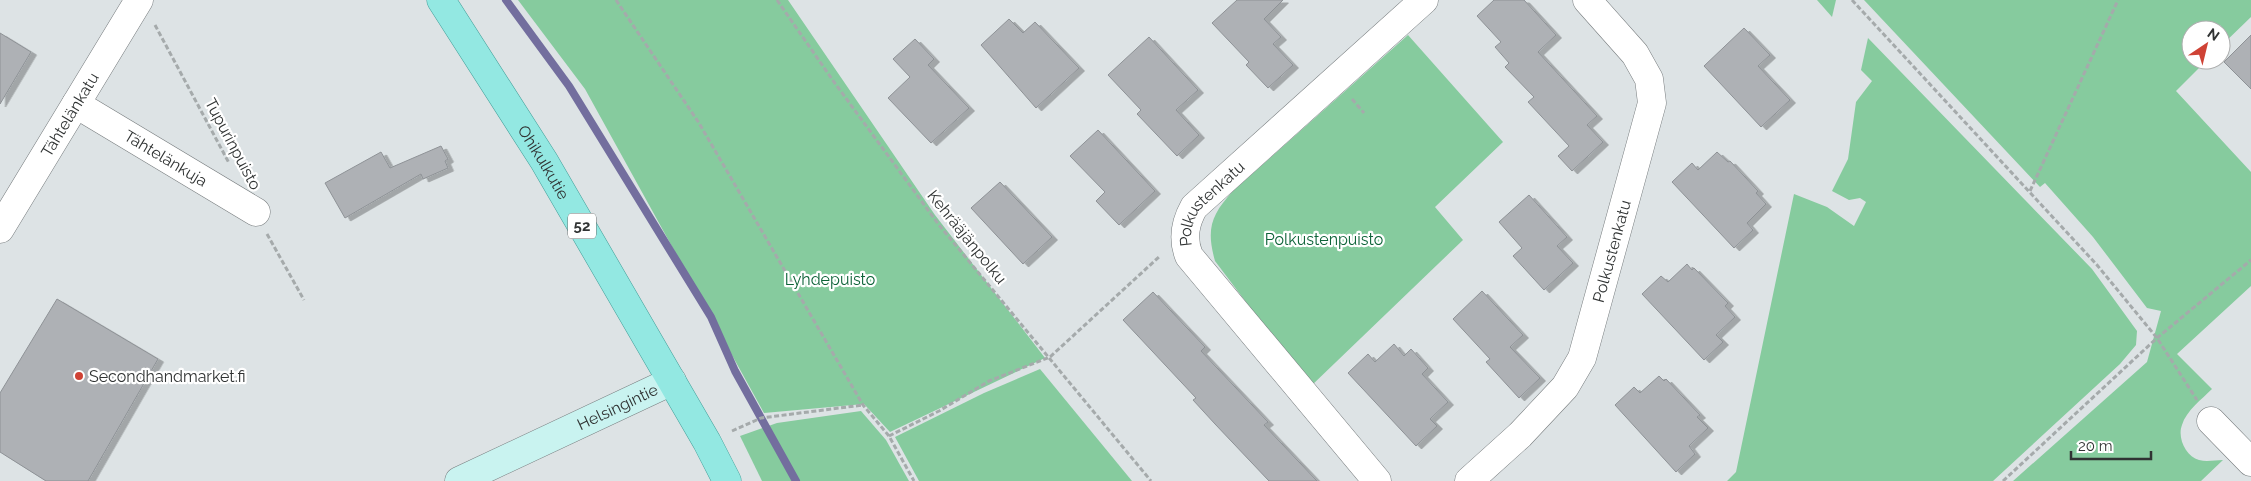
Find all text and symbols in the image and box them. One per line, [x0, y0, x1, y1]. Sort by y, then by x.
north arrow [2181, 20, 2231, 70]
text: N [2204, 25, 2222, 44]
street label: Tähtelänkatu [37, 69, 102, 160]
street label: Tupurinpuisto [201, 95, 265, 193]
street label: Ohikulkutie [514, 121, 574, 203]
street label: Tähtelänkuja [121, 126, 211, 190]
street label: Polkustenkatu [1175, 157, 1248, 247]
street label: Kehrääjänpolku [923, 186, 1011, 288]
street label: Polkustenkatu [1588, 198, 1634, 304]
road number: 52 [568, 214, 596, 238]
park label: Polkustenpuisto [1265, 230, 1383, 249]
park label: Lyhdepuisto [785, 270, 875, 289]
place label: Secondhandmarket.fi [89, 367, 246, 386]
marker: Secondhandmarket.fi [73, 370, 85, 382]
street label: Helsingintie [574, 380, 661, 434]
scale bar [2071, 428, 2151, 460]
text: 20 m [2078, 437, 2113, 455]

